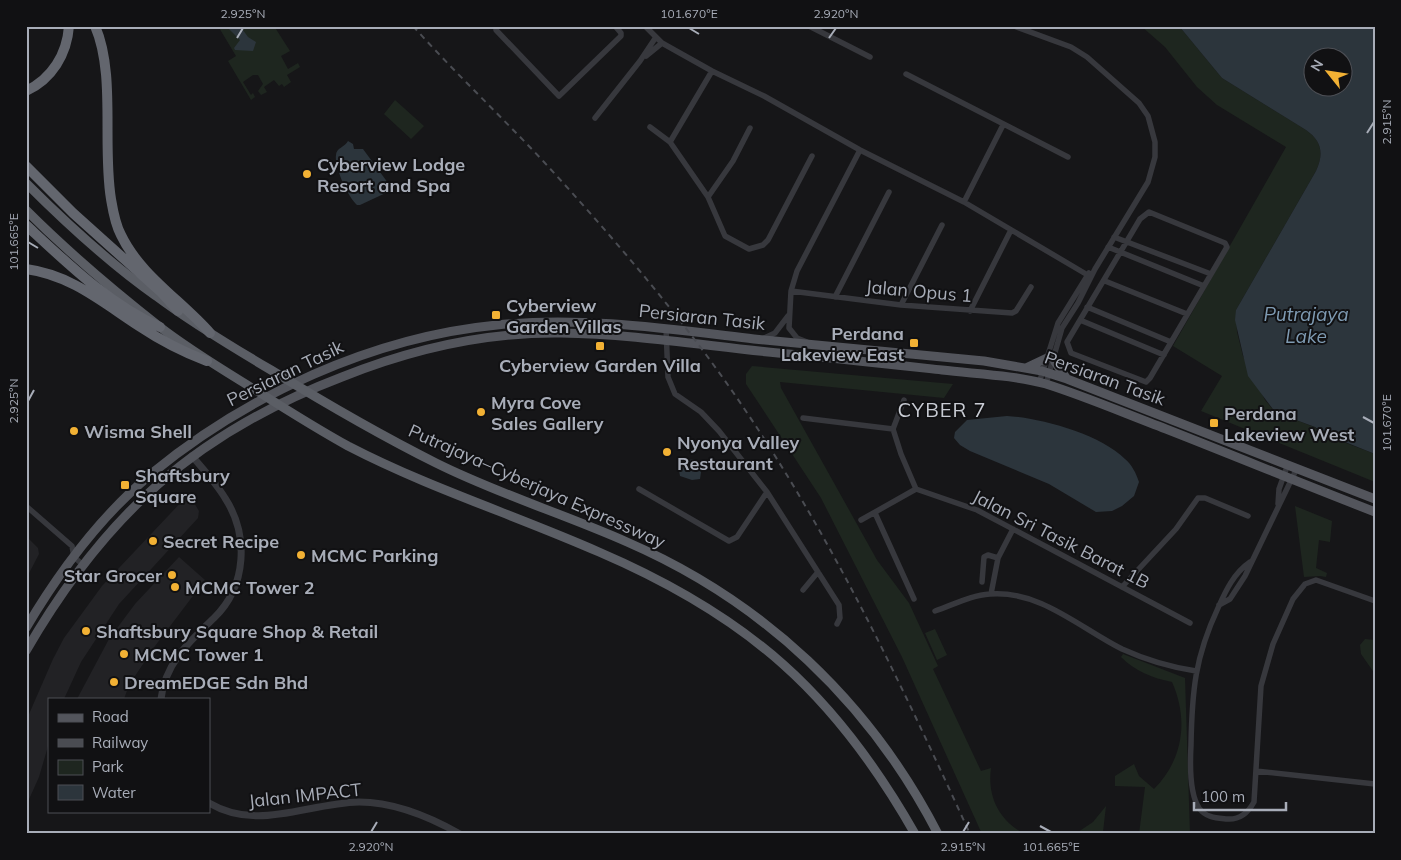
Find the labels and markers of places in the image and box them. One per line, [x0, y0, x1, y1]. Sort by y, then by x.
place label: Cyberview Lodge Resort and Spa [317, 153, 465, 197]
marker: Cyberview Lodge Resort and Spa [301, 168, 313, 180]
place label: Cyberview Garden Villas [506, 294, 621, 338]
marker: Cyberview Garden Villas [490, 309, 502, 321]
place label: Perdana Lakeview East [781, 322, 904, 366]
marker: Perdana Lakeview East [908, 337, 920, 349]
marker: Cyberview Garden Villa [594, 340, 606, 352]
place label: Cyberview Garden Villa [499, 354, 701, 377]
place label: Myra Cove Sales Gallery [491, 391, 604, 435]
place label: Perdana Lakeview West [1224, 402, 1355, 446]
marker: Myra Cove Sales Gallery [475, 406, 487, 418]
marker: Perdana Lakeview West [1208, 417, 1220, 429]
place label: Wisma Shell [84, 420, 192, 443]
marker: Wisma Shell [68, 425, 80, 437]
place label: Nyonya Valley Restaurant [677, 431, 799, 475]
marker: Nyonya Valley Restaurant [661, 446, 673, 458]
place label: Shaftsbury Square [135, 464, 230, 508]
marker: Shaftsbury Square [119, 479, 131, 491]
place label: Secret Recipe [163, 530, 279, 553]
marker: Secret Recipe [147, 535, 159, 547]
place label: MCMC Parking [311, 544, 438, 567]
marker: MCMC Parking [295, 549, 307, 561]
place label: Star Grocer [64, 564, 163, 587]
marker: Star Grocer [166, 569, 178, 581]
place label: MCMC Tower 2 [185, 576, 315, 599]
marker: MCMC Tower 2 [169, 581, 181, 593]
place label: Shaftsbury Square Shop & Retail [96, 620, 378, 643]
marker: Shaftsbury Square Shop & Retail [80, 625, 92, 637]
place label: MCMC Tower 1 [134, 643, 264, 666]
marker: MCMC Tower 1 [118, 648, 130, 660]
place label: DreamEDGE Sdn Bhd [124, 671, 308, 694]
marker: DreamEDGE Sdn Bhd [108, 676, 120, 688]

